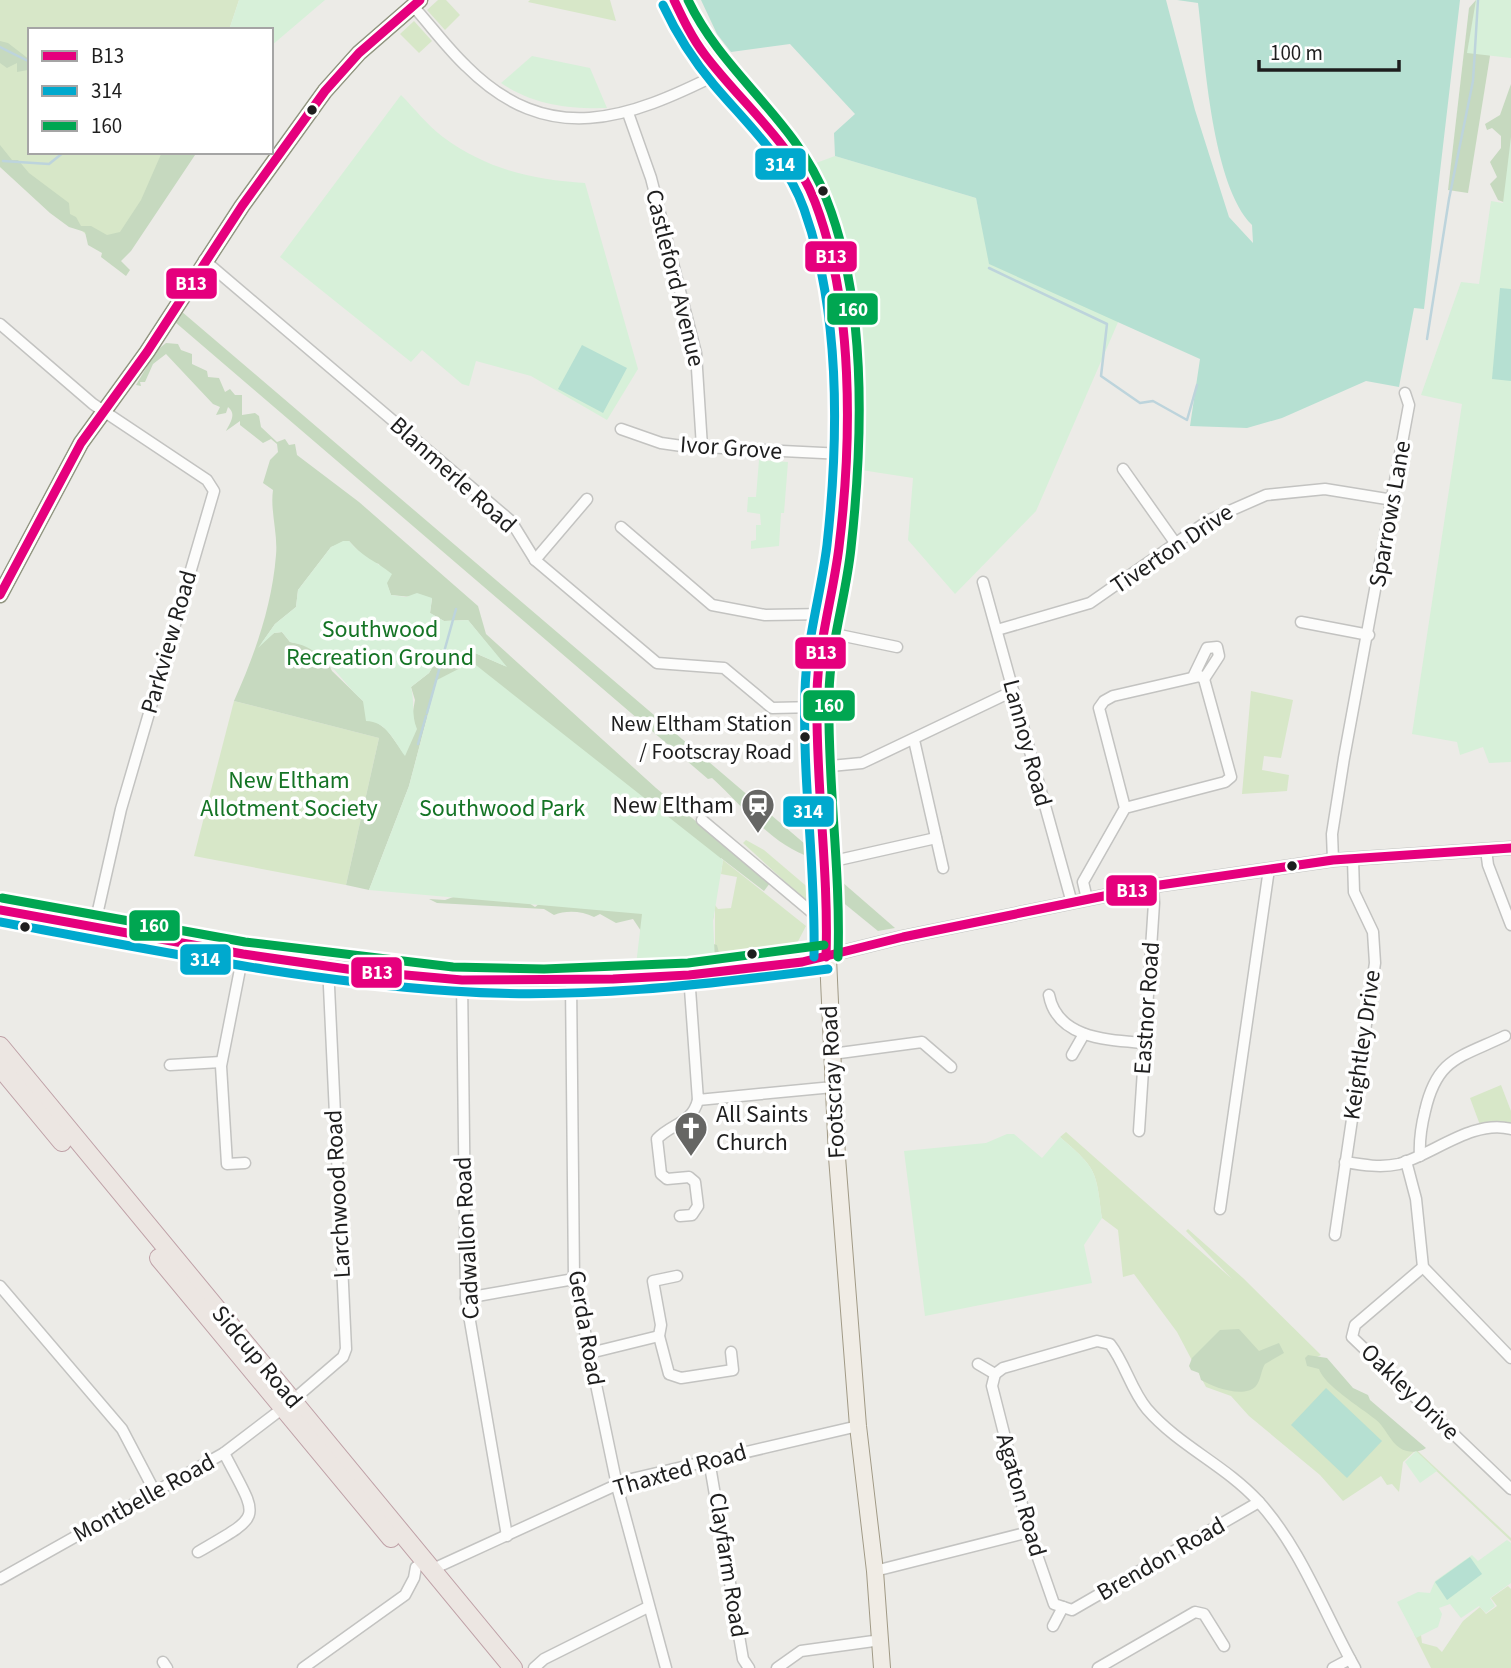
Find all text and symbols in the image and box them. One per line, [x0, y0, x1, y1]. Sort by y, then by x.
legend [28, 28, 273, 154]
scale bar [1259, 28, 1399, 72]
text: 100 m [1270, 38, 1323, 68]
text: B13 [91, 41, 124, 71]
text: 314 [91, 76, 122, 106]
unlabelled marker [305, 103, 319, 117]
text: 160 [91, 111, 122, 141]
line badge: 314 [754, 147, 807, 181]
text: 314 [765, 152, 795, 179]
unlabelled marker [816, 184, 830, 198]
street label: Castleford Avenue [636, 186, 714, 370]
line badge: B13 [804, 240, 858, 273]
text: B13 [815, 244, 847, 271]
line badge: B13 [165, 267, 218, 300]
text: B13 [175, 271, 207, 298]
line badge: 160 [826, 292, 879, 326]
text: 160 [838, 297, 868, 324]
street label: Blanmerle Road [382, 408, 524, 542]
street label: Ivor Grove [679, 427, 783, 469]
street label: Sparrows Lane [1360, 438, 1420, 590]
street label: Tiverton Drive [1104, 495, 1240, 603]
street label: Parkview Road [132, 566, 206, 718]
park label: Southwood Recreation Ground [286, 612, 474, 675]
line badge: B13 [794, 636, 847, 670]
text: B13 [805, 640, 837, 667]
street label: Lannoy Road [993, 675, 1061, 811]
line badge: 160 [802, 689, 856, 722]
text: 160 [814, 693, 844, 720]
place label: New Eltham Station / Footscray Road [610, 708, 792, 768]
marker: New Eltham Station / Footscray Road [798, 730, 812, 744]
park label: New Eltham Allotment Society [200, 763, 378, 826]
station icon: New Eltham [739, 786, 777, 835]
place label: New Eltham [612, 788, 734, 823]
park label: Southwood Park [419, 791, 585, 826]
line badge: 314 [782, 795, 835, 828]
text: 314 [793, 799, 823, 826]
unlabelled marker [1285, 859, 1299, 873]
line badge: B13 [1105, 874, 1158, 907]
text: B13 [1116, 878, 1148, 905]
line badge: 160 [128, 909, 181, 942]
text: 160 [139, 913, 169, 940]
unlabelled marker [18, 920, 32, 934]
street label: Eastnor Road [1125, 940, 1169, 1076]
line badge: 314 [179, 943, 232, 976]
text: 314 [190, 947, 220, 974]
unlabelled marker [745, 947, 759, 961]
line badge: B13 [350, 956, 403, 989]
text: B13 [361, 960, 393, 987]
street label: Keightley Drive [1334, 968, 1390, 1122]
street label: Footscray Road [812, 1005, 854, 1159]
place label: All Saints Church [716, 1097, 808, 1160]
street label: Larchwood Road [316, 1109, 360, 1279]
church icon: All Saints Church [672, 1109, 710, 1158]
street label: Cadwallon Road [445, 1156, 489, 1320]
street label: Gerda Road [559, 1268, 613, 1388]
street label: Sidcup Road [203, 1298, 311, 1416]
street label: Oakley Drive [1352, 1336, 1468, 1448]
street label: Agaton Road [987, 1429, 1055, 1561]
street label: Thaxted Road [609, 1434, 751, 1506]
street label: Montbelle Road [67, 1445, 221, 1551]
street label: Clayfarm Road [699, 1490, 757, 1640]
street label: Brendon Road [1090, 1508, 1232, 1610]

